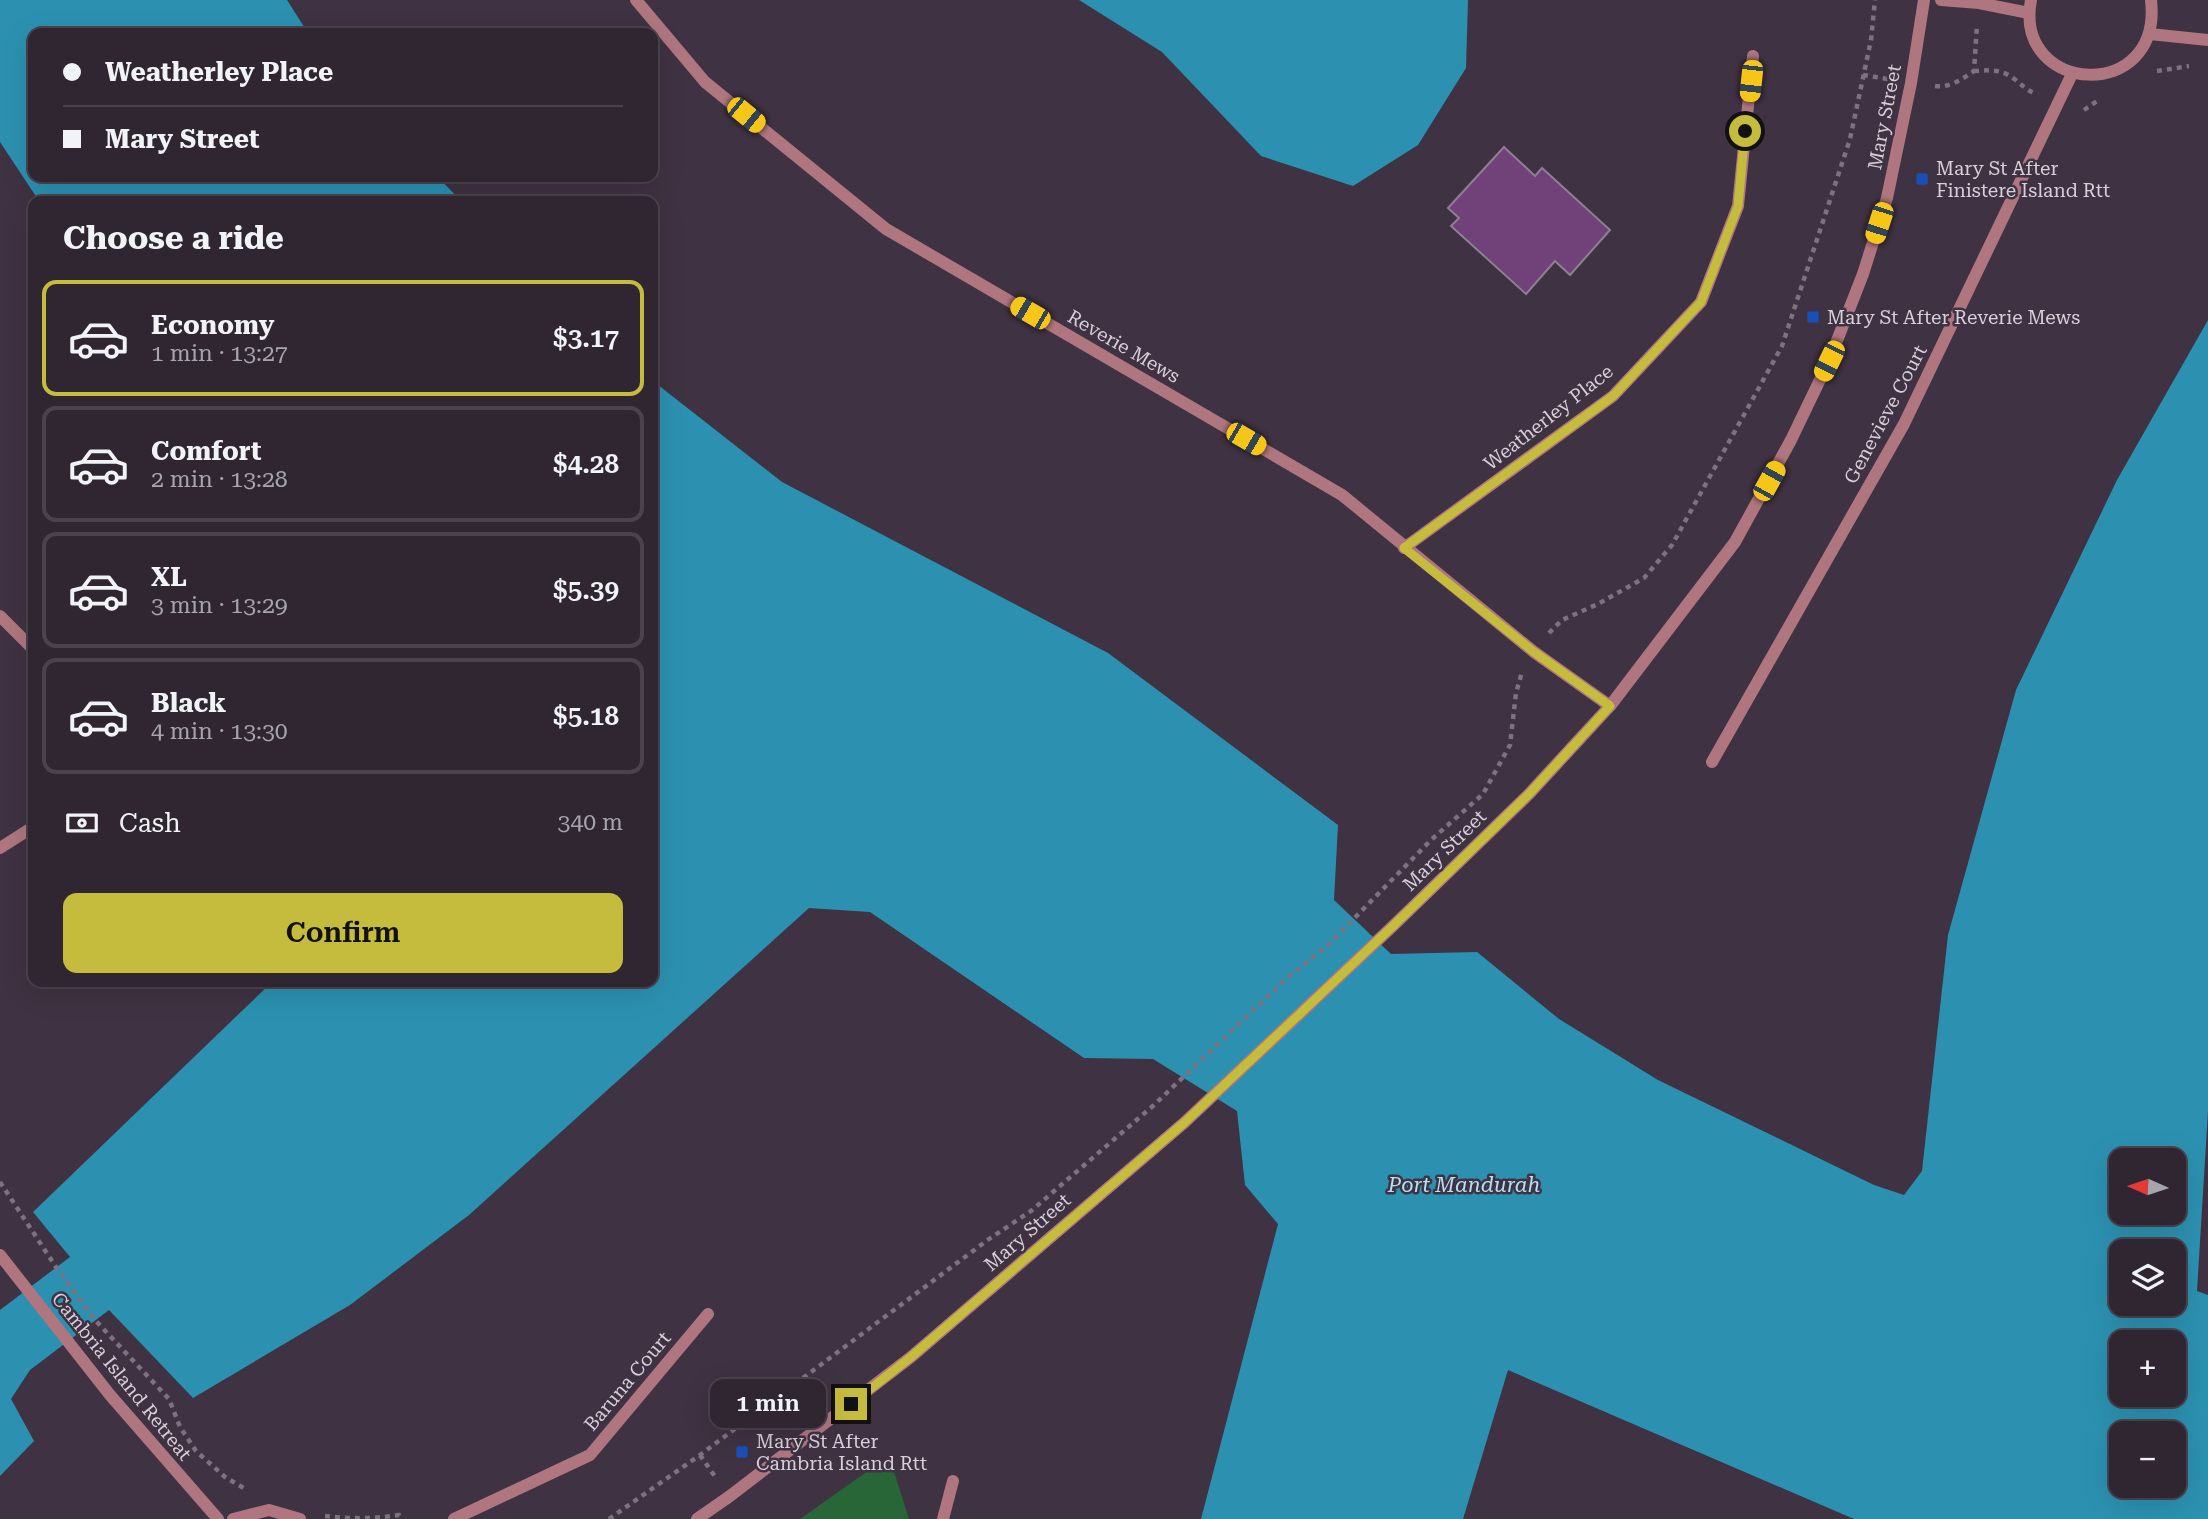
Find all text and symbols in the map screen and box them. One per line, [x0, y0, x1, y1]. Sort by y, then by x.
text: Weatherley Place [105, 57, 333, 87]
car [1739, 59, 1764, 103]
street label: Mary Street [1863, 62, 1906, 172]
car [724, 94, 769, 136]
route start [1729, 115, 1761, 147]
text: Mary Street [105, 124, 260, 154]
place label: Mary St After Finistere Island Rtt [1936, 157, 2110, 202]
marker: Mary St After Finistere Island Rtt [1914, 171, 1930, 187]
car [1863, 200, 1896, 246]
text: Choose a ride [63, 219, 284, 257]
car [1007, 293, 1054, 333]
street label: Reverie Mews [1063, 305, 1184, 388]
place label: Mary St After Reverie Mews [1827, 306, 2080, 329]
icon: car [67, 307, 130, 370]
marker: Mary St After Reverie Mews [1805, 309, 1821, 325]
text: Economy [151, 310, 274, 340]
text: $3.17 [553, 323, 619, 353]
car [1811, 338, 1848, 384]
text: 1 min · 13:27 [151, 340, 288, 367]
street label: Genevieve Court [1839, 341, 1932, 487]
street label: Weatherley Place [1479, 360, 1618, 475]
car [1223, 419, 1270, 459]
icon: car [67, 433, 130, 496]
text: Comfort [151, 436, 261, 466]
text: $4.28 [553, 449, 619, 479]
car [1750, 458, 1789, 504]
text: 2 min · 13:28 [151, 466, 288, 493]
icon: car [67, 559, 130, 622]
text: XL [151, 562, 187, 592]
text: $5.39 [553, 575, 619, 605]
text: 3 min · 13:29 [151, 592, 288, 619]
icon: car [67, 685, 130, 748]
text: Black [151, 688, 226, 718]
text: $5.18 [553, 701, 619, 731]
text: 4 min · 13:30 [151, 718, 288, 745]
icon: cash [63, 804, 101, 842]
street label: Mary Street [1398, 805, 1491, 896]
text: Cash [119, 808, 181, 838]
text: 340 m [558, 809, 623, 836]
button: Confirm [63, 893, 623, 973]
north arrow [2109, 1148, 2186, 1225]
map controls [2109, 1148, 2186, 1498]
water label: Port Mandurah [1387, 1173, 1540, 1197]
street label: Mary Street [979, 1189, 1075, 1276]
button: layers [2109, 1239, 2186, 1316]
street label: Cambria Island Retreat [47, 1288, 196, 1465]
street label: Baruna Court [579, 1327, 676, 1436]
button: + [2109, 1330, 2186, 1407]
callout: 1 min [711, 1380, 826, 1428]
route end [835, 1388, 867, 1420]
text: 1 min [736, 1390, 800, 1417]
button: − [2109, 1421, 2186, 1498]
place label: Mary St After Cambria Island Rtt [756, 1430, 927, 1475]
marker: Mary St After Cambria Island Rtt [734, 1444, 750, 1460]

